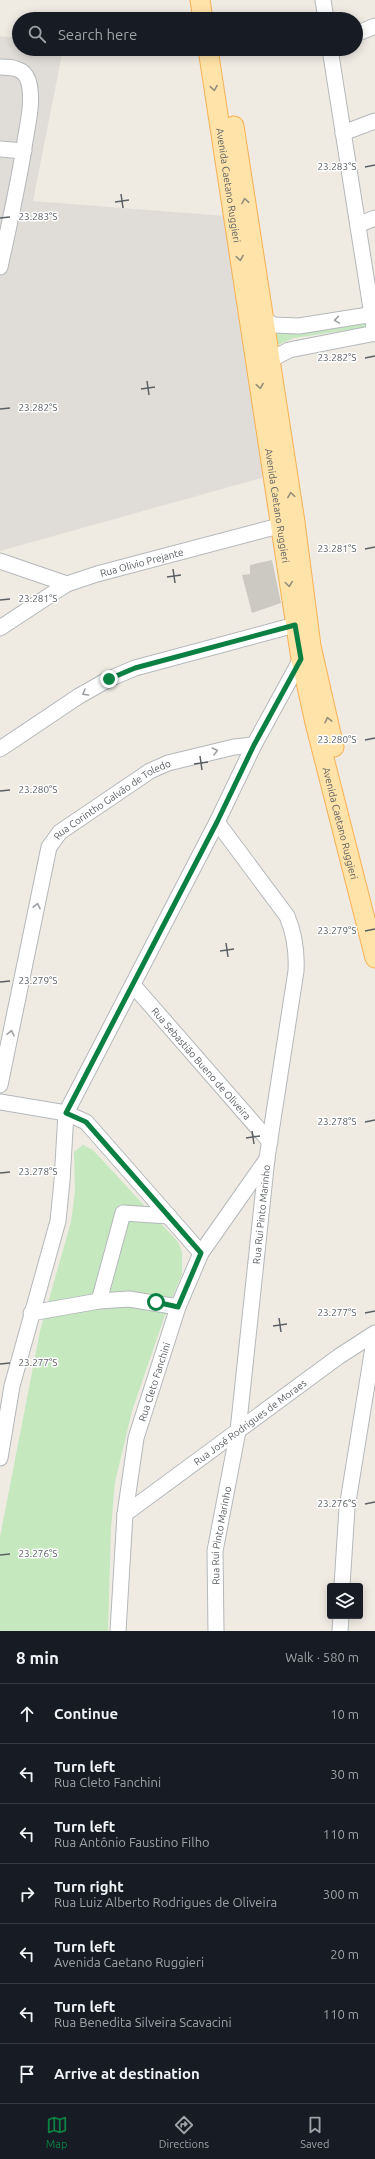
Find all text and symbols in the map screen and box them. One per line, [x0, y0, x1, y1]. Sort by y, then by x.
search box [12, 12, 363, 56]
icon: search [26, 23, 48, 45]
text: Search here [58, 26, 137, 43]
one-way arrow [209, 84, 218, 91]
street label: Avenida Caetano Ruggieri [214, 128, 242, 243]
text: 23.283°S [317, 161, 357, 172]
one-way arrow [241, 198, 250, 204]
text: 23.283°S [18, 211, 58, 222]
one-way arrow [235, 254, 244, 261]
one-way arrow [333, 316, 340, 324]
text: 23.282°S [317, 352, 357, 363]
one-way arrow [255, 383, 264, 389]
text: 23.282°S [18, 402, 58, 413]
street label: Avenida Caetano Ruggieri [263, 448, 291, 564]
one-way arrow [287, 492, 296, 499]
text: 23.281°S [317, 543, 357, 554]
street label: Rua Olivio Prejante [99, 546, 185, 579]
one-way arrow [284, 581, 293, 587]
text: 23.281°S [18, 593, 58, 604]
route end [100, 670, 118, 688]
one-way arrow [82, 688, 89, 695]
one-way arrow [324, 717, 332, 723]
text: 23.280°S [317, 734, 357, 745]
one-way arrow [212, 748, 219, 756]
street label: Rua Corintho Galvão de Toledo [51, 758, 172, 842]
street label: Avenida Caetano Ruggieri [320, 766, 360, 881]
text: 23.280°S [18, 784, 58, 795]
one-way arrow [33, 903, 41, 909]
text: 23.279°S [317, 925, 357, 936]
text: 23.279°S [18, 975, 58, 986]
street label: Rua Sebastião Bueno de Oliveira [149, 1005, 253, 1122]
one-way arrow [6, 1030, 14, 1036]
text: 23.278°S [317, 1116, 357, 1127]
street label: Rua Rui Pinto Marinho [251, 1164, 272, 1265]
text: 23.278°S [18, 1166, 58, 1177]
route start [147, 1293, 165, 1311]
text: 23.277°S [317, 1307, 357, 1318]
street label: Rua Cleto Fanchini [137, 1341, 172, 1423]
text: 23.277°S [18, 1357, 58, 1368]
street label: Rua José Rodrigues de Moraes [192, 1377, 309, 1468]
street label: Rua Rui Pinto Marinho [210, 1485, 233, 1585]
text: 23.276°S [317, 1498, 357, 1509]
text: 23.276°S [18, 1548, 58, 1559]
map controls [327, 1583, 363, 1619]
button: layers [327, 1583, 363, 1619]
text: 8 min [16, 1648, 59, 1667]
text: Walk · 580 m [285, 1650, 359, 1664]
icon: ahead [16, 1703, 38, 1725]
text: Continue [54, 1705, 118, 1722]
text: 10 m [330, 1707, 359, 1721]
text: Turn left [54, 1758, 115, 1775]
icon: left [16, 1763, 38, 1785]
text: 30 m [330, 1767, 359, 1781]
text: Rua Cleto Fanchini [54, 1775, 161, 1789]
text: Turn left [54, 1818, 115, 1835]
icon: left [16, 1823, 38, 1845]
text: 110 m [323, 1827, 359, 1841]
text: Rua Antônio Faustino Filho [54, 1835, 210, 1849]
text: Turn right [54, 1878, 124, 1895]
icon: right [16, 1883, 38, 1905]
text: 300 m [323, 1887, 359, 1901]
text: Rua Luiz Alberto Rodrigues de Oliveira [54, 1895, 277, 1909]
text: Turn left [54, 1938, 115, 1955]
icon: left [16, 1943, 38, 1965]
text: 20 m [330, 1947, 359, 1961]
text: Avenida Caetano Ruggieri [54, 1955, 204, 1969]
text: Turn left [54, 1998, 115, 2015]
icon: left [16, 2003, 38, 2025]
text: 110 m [323, 2007, 359, 2021]
text: Rua Benedita Silveira Scavacini [54, 2015, 232, 2029]
icon: arrive [16, 2063, 38, 2085]
text: Arrive at destination [54, 2065, 200, 2082]
tab: Map [46, 2114, 68, 2150]
tab: Directions [159, 2114, 209, 2150]
tab: Saved [300, 2114, 329, 2150]

